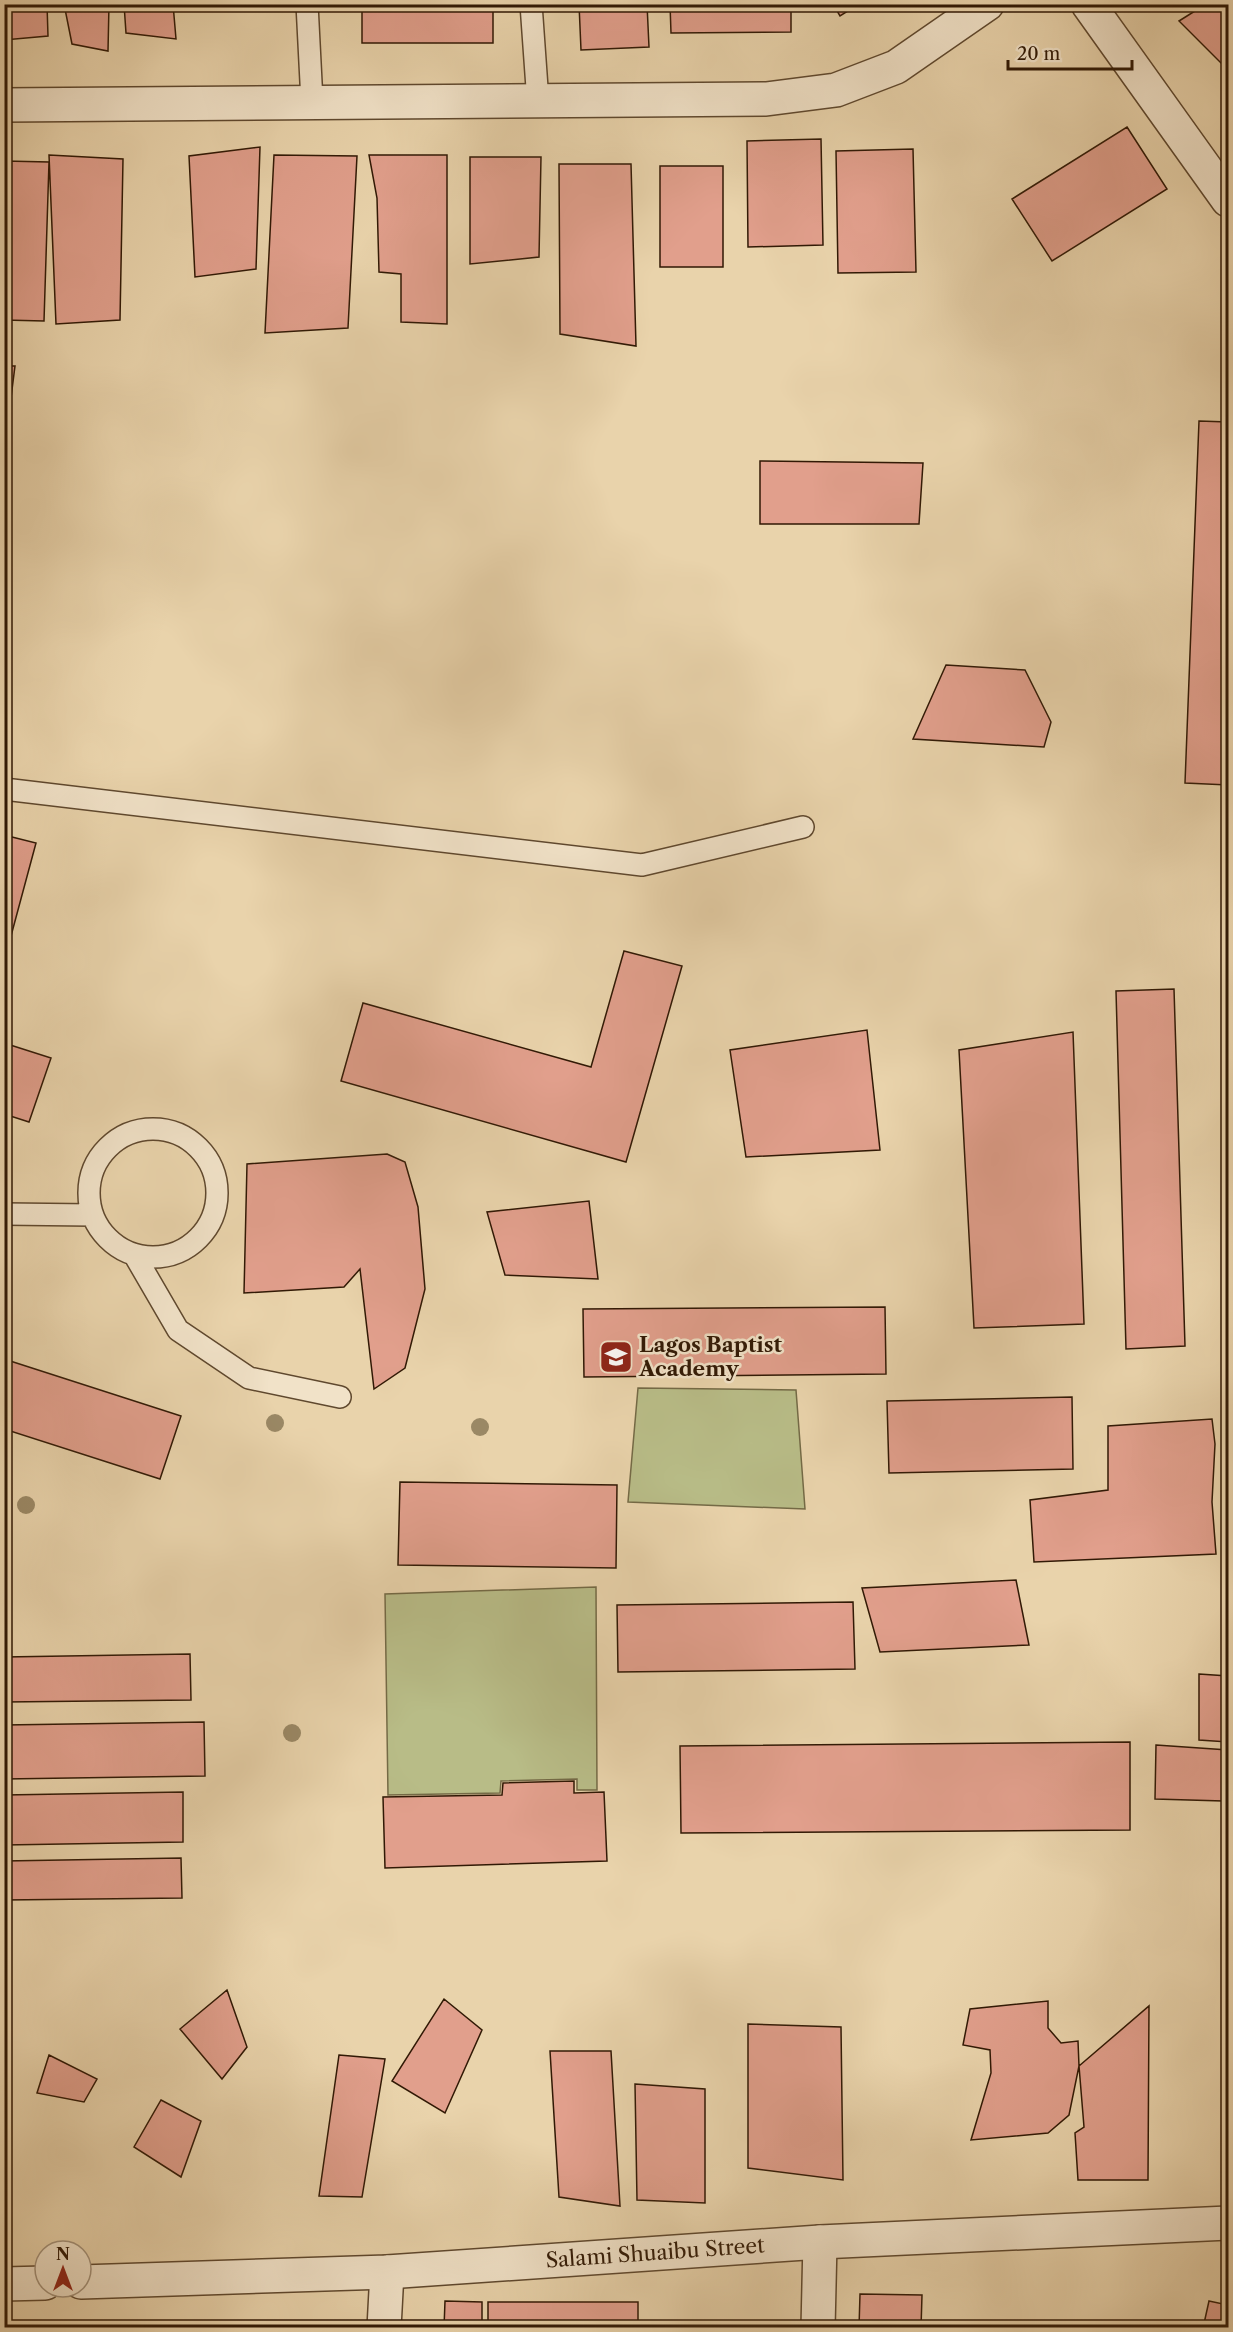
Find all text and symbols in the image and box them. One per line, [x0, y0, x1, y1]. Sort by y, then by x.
scale bar [1008, 33, 1132, 71]
text: 20 m [1017, 43, 1061, 65]
place label: Lagos Baptist Academy [638, 1332, 782, 1381]
school or university icon: Lagos Baptist Academy [598, 1339, 634, 1375]
street label: Salami Shuaibu Street [545, 2232, 766, 2273]
north arrow [33, 2239, 93, 2299]
text: N [56, 2244, 70, 2264]

